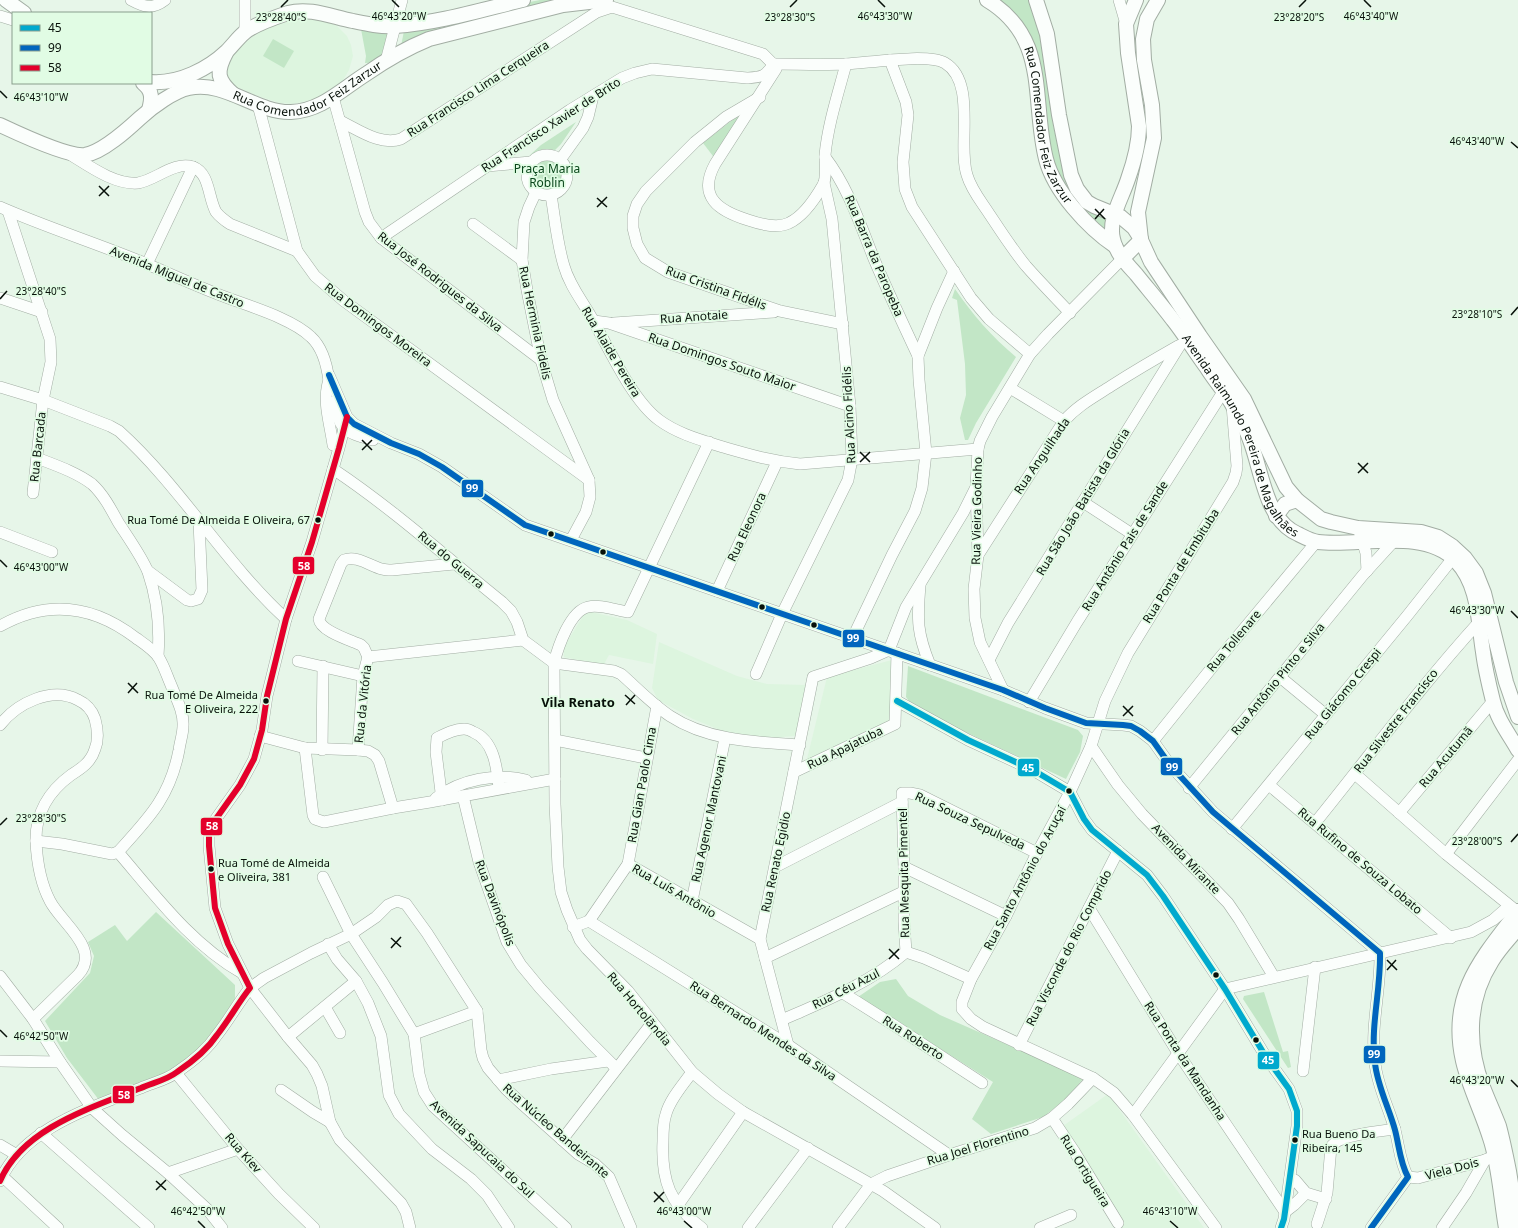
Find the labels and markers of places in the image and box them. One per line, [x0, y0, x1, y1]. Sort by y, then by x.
place label: Rua Tomé De Almeida E Oliveira, 67 [127, 512, 310, 527]
marker: Rua Tomé De Almeida E Oliveira, 67 [313, 515, 323, 525]
unlabelled marker [546, 529, 556, 539]
unlabelled marker [598, 547, 608, 557]
unlabelled marker [757, 602, 767, 612]
unlabelled marker [809, 620, 819, 630]
place label: Rua Tomé De Almeida E Oliveira, 222 [145, 687, 258, 716]
marker: Rua Tomé De Almeida E Oliveira, 222 [261, 696, 271, 706]
unlabelled marker [1064, 786, 1074, 796]
place label: Rua Tomé de Almeida e Oliveira, 381 [218, 855, 330, 884]
marker: Rua Tomé de Almeida e Oliveira, 381 [206, 864, 216, 874]
unlabelled marker [1211, 970, 1221, 980]
unlabelled marker [1251, 1035, 1261, 1045]
place label: Rua Bueno Da Ribeira, 145 [1302, 1126, 1375, 1155]
marker: Rua Bueno Da Ribeira, 145 [1290, 1135, 1300, 1145]

